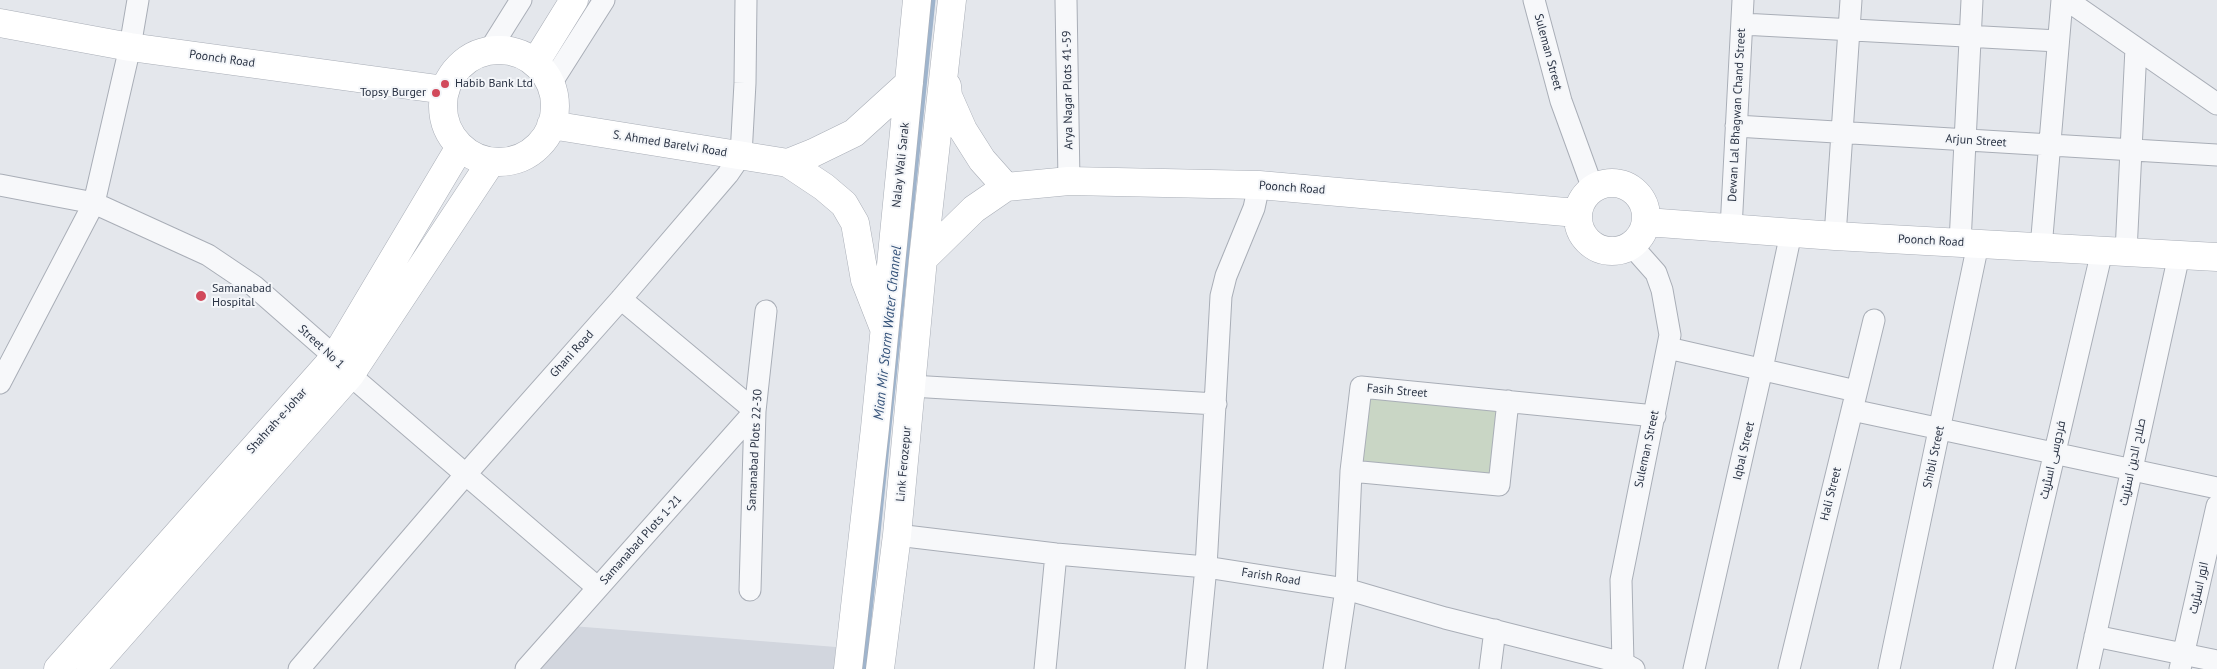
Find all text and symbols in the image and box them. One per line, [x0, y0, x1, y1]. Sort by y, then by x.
street label: Suleman Street [1531, 12, 1565, 92]
street label: Dewan Lal Bhagwan Chand Street [1725, 28, 1749, 202]
street label: Arya Nagar Plots 41-59 [1060, 30, 1076, 150]
street label: Poonch Road [188, 47, 256, 71]
place label: Habib Bank Ltd [455, 77, 533, 91]
marker: Habib Bank Ltd [439, 78, 451, 90]
place label: Topsy Burger [360, 86, 426, 100]
marker: Topsy Burger [430, 87, 442, 99]
street label: Nalay Wali Sarak [889, 122, 913, 208]
street label: S. Ahmed Barelvi Road [612, 128, 728, 160]
street label: Arjun Street [1945, 132, 2007, 150]
street label: Poonch Road [1258, 179, 1326, 197]
street label: Poonch Road [1898, 232, 1964, 250]
water label: Mian Mir Storm Water Channel [870, 245, 906, 421]
place label: Samanabad Hospital [212, 282, 271, 310]
marker: Samanabad Hospital [194, 289, 208, 303]
street label: Street No 1 [295, 322, 347, 372]
street label: Ghani Road [547, 328, 597, 380]
street label: Fasih Street [1366, 381, 1428, 401]
street label: Shahrah-e-Johar [244, 385, 310, 457]
street label: Samanabad Plots 22-30 [745, 389, 765, 511]
street label: Suleman Street [1632, 409, 1662, 489]
street label: صلاح الدین اسٹریٹ [2117, 417, 2149, 507]
street label: فردوسی اسٹریٹ [2037, 419, 2069, 501]
street label: Iqbal Street [1730, 420, 1758, 482]
street label: Shibli Street [1920, 425, 1948, 489]
street label: Link Ferozepur [894, 426, 914, 502]
street label: Hali Street [1817, 466, 1845, 522]
street label: Samanabad Plots 1-21 [597, 492, 685, 588]
street label: انور اسٹریٹ [2186, 561, 2212, 615]
street label: Farish Road [1240, 565, 1302, 589]

